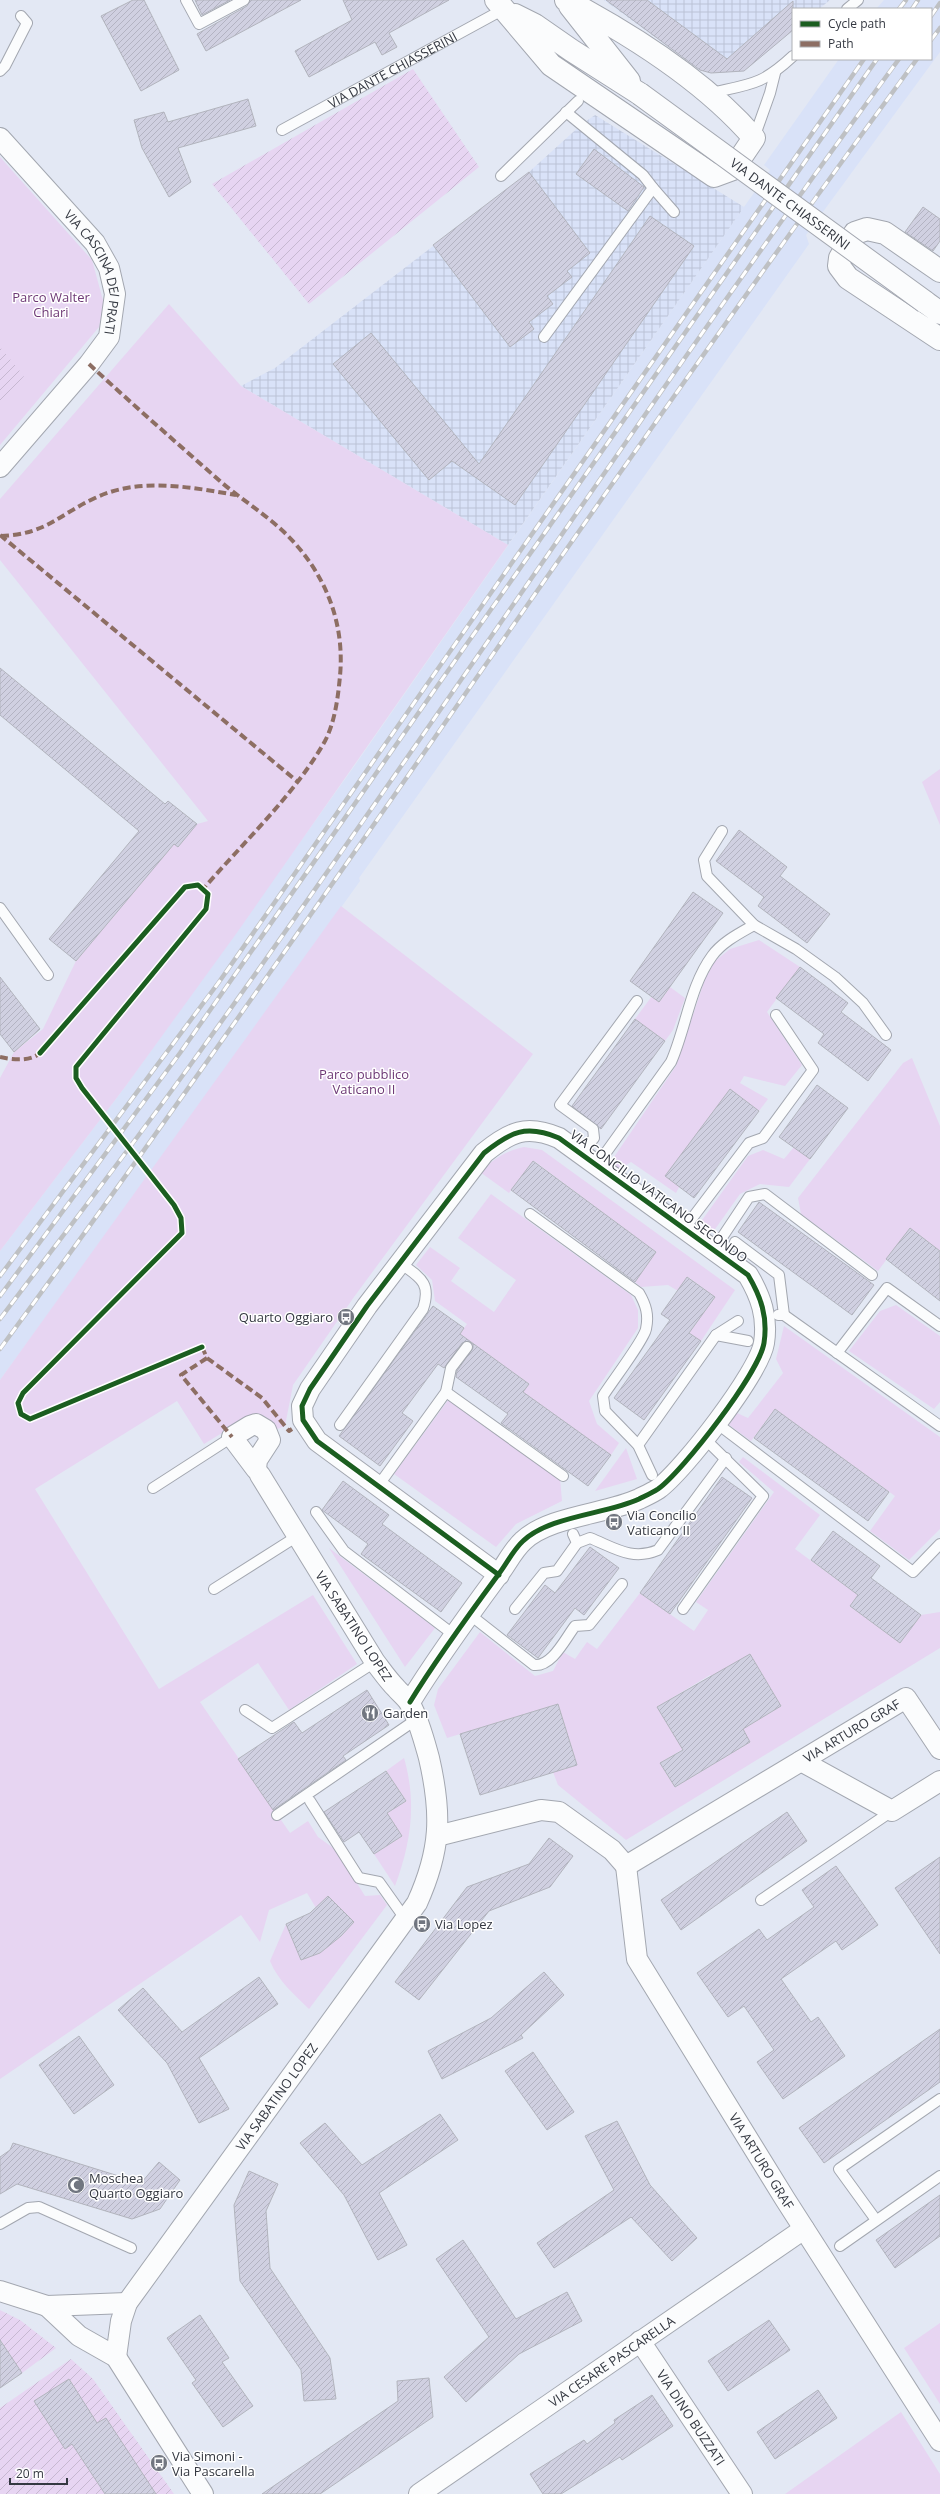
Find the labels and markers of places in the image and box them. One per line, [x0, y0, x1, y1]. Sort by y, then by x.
bus stop icon: Quarto Oggiaro [336, 1307, 356, 1327]
place label: Quarto Oggiaro [239, 1308, 333, 1326]
place label: Via Concilio Vaticano II [627, 1506, 697, 1539]
bus stop icon: Via Concilio Vaticano II [604, 1512, 624, 1532]
restaurant icon: Garden [360, 1703, 380, 1723]
place label: Garden [383, 1704, 428, 1722]
bus stop icon: Via Lopez [412, 1914, 432, 1934]
place label: Via Lopez [435, 1915, 493, 1933]
place label: Moschea Quarto Oggiaro [89, 2169, 183, 2202]
mosque icon: Moschea Quarto Oggiaro [66, 2175, 86, 2195]
place label: Via Simoni - Via Pascarella [172, 2447, 255, 2480]
bus stop icon: Via Simoni - Via Pascarella [149, 2453, 169, 2473]

